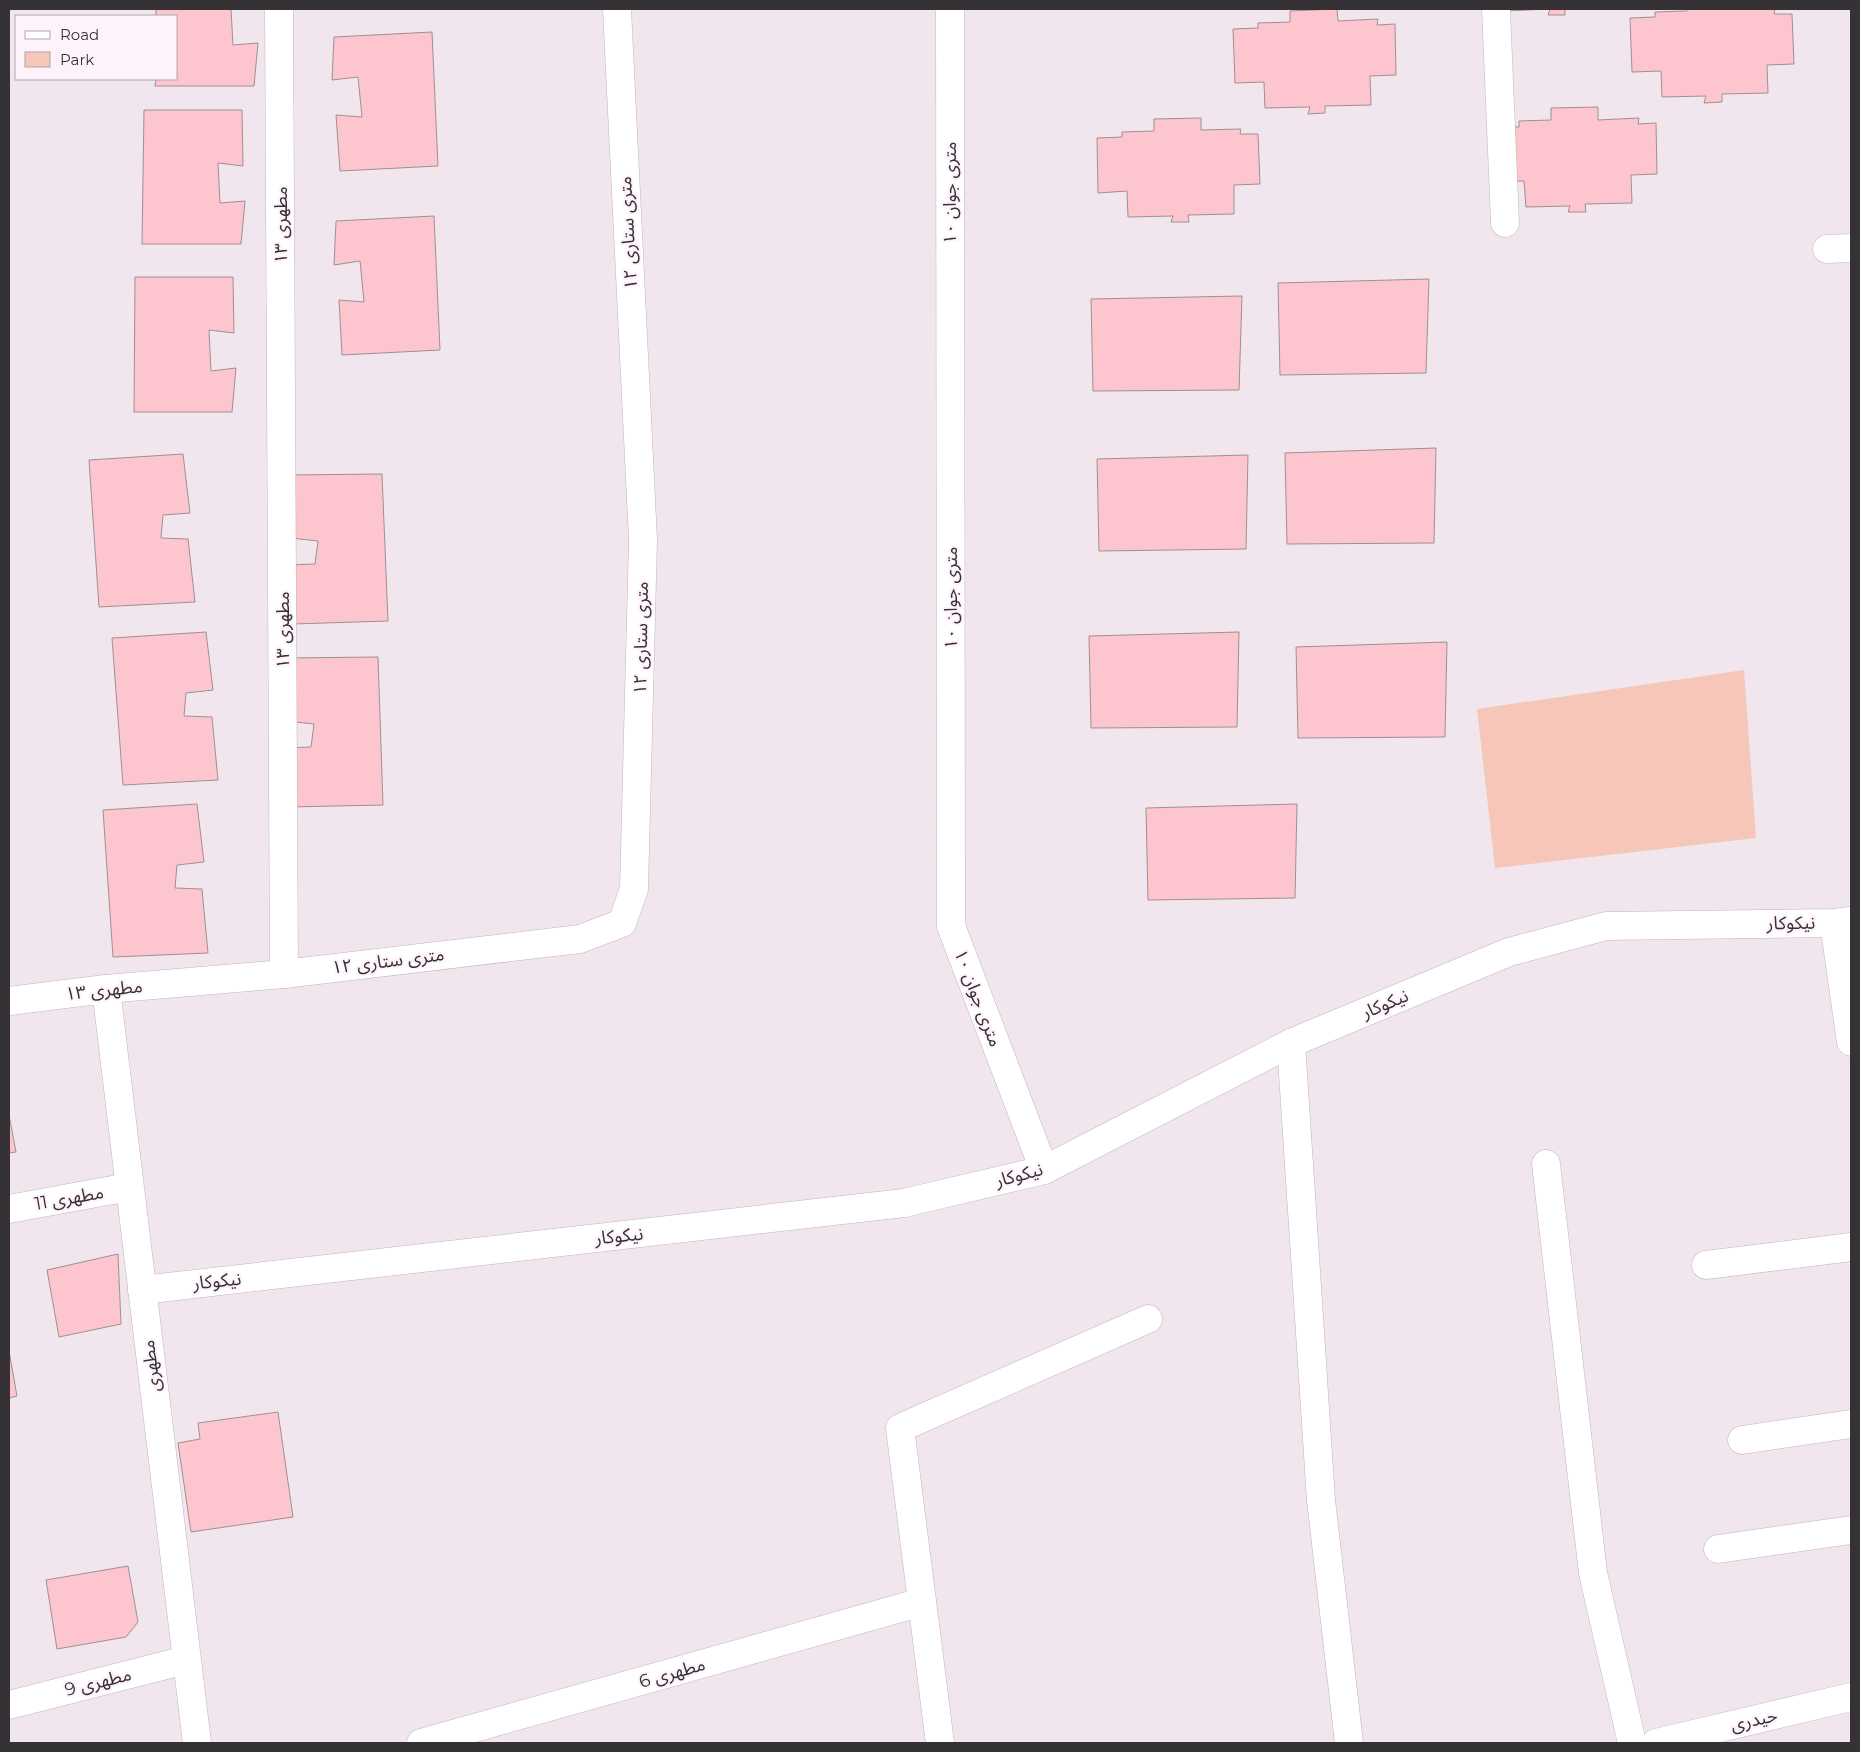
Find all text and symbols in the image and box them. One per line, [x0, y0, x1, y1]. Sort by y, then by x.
legend [15, 15, 178, 80]
text: Road [60, 25, 99, 44]
text: Park [60, 50, 94, 69]
street label: ۱۰ متری جوان [939, 142, 961, 244]
street label: ۱۲ متری ستاری [614, 176, 642, 290]
street label: مطهری ۱۳ [270, 186, 292, 264]
street label: ۱۰ متری جوان [940, 547, 962, 649]
street label: ۱۲ متری ستاری [629, 581, 653, 695]
street label: مطهری ۱۳ [272, 591, 294, 669]
street label: نیکوکار [1766, 912, 1815, 934]
street label: ۱۲ متری ستاری [330, 943, 446, 979]
street label: ۱۰ متری جوان [949, 946, 1007, 1050]
street label: مطهری ۱۳ [64, 975, 144, 1005]
street label: نیکوکار [1357, 984, 1412, 1024]
street label: نیکوکار [992, 1158, 1045, 1192]
street label: مطهری 11 [33, 1181, 105, 1215]
street label: نیکوکار [593, 1223, 644, 1250]
street label: نیکوکار [191, 1268, 242, 1295]
street label: مطهری [137, 1339, 165, 1393]
street label: مطهری 6 [636, 1653, 708, 1693]
street label: مطهری 9 [62, 1663, 134, 1701]
street label: حیدری [1729, 1704, 1779, 1736]

